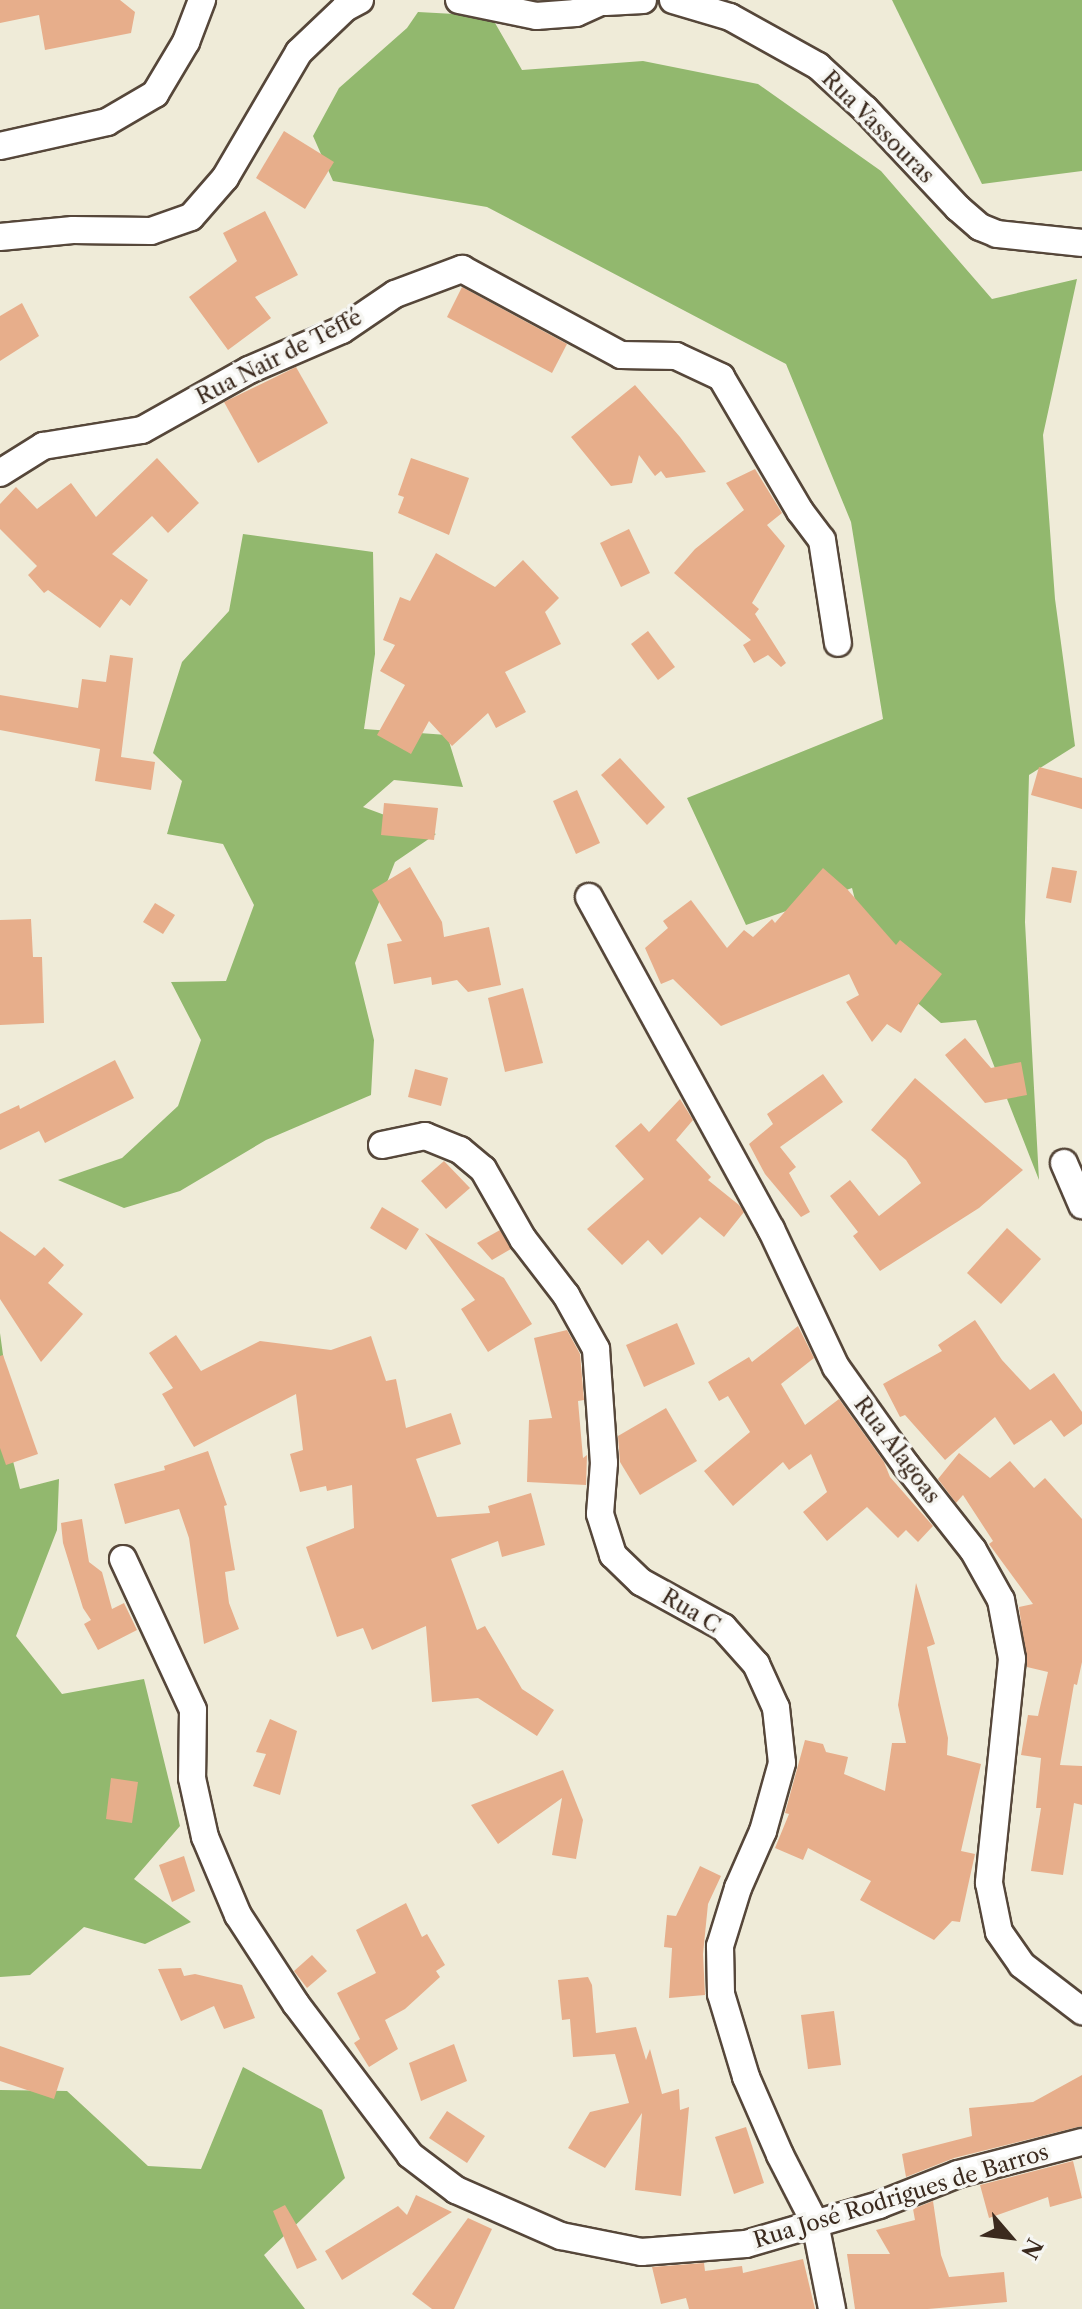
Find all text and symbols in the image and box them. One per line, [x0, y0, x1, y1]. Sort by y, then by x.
street label: Rua Vassouras [816, 65, 940, 189]
street label: Rua Nair de Teffé [191, 304, 367, 410]
street label: Rua Alagoas [848, 1391, 946, 1509]
street label: Rua C [657, 1583, 725, 1639]
street label: Rua José Rodrigues de Barros [750, 2138, 1052, 2254]
north arrow [970, 2197, 1050, 2277]
text: N [1015, 2234, 1048, 2263]

